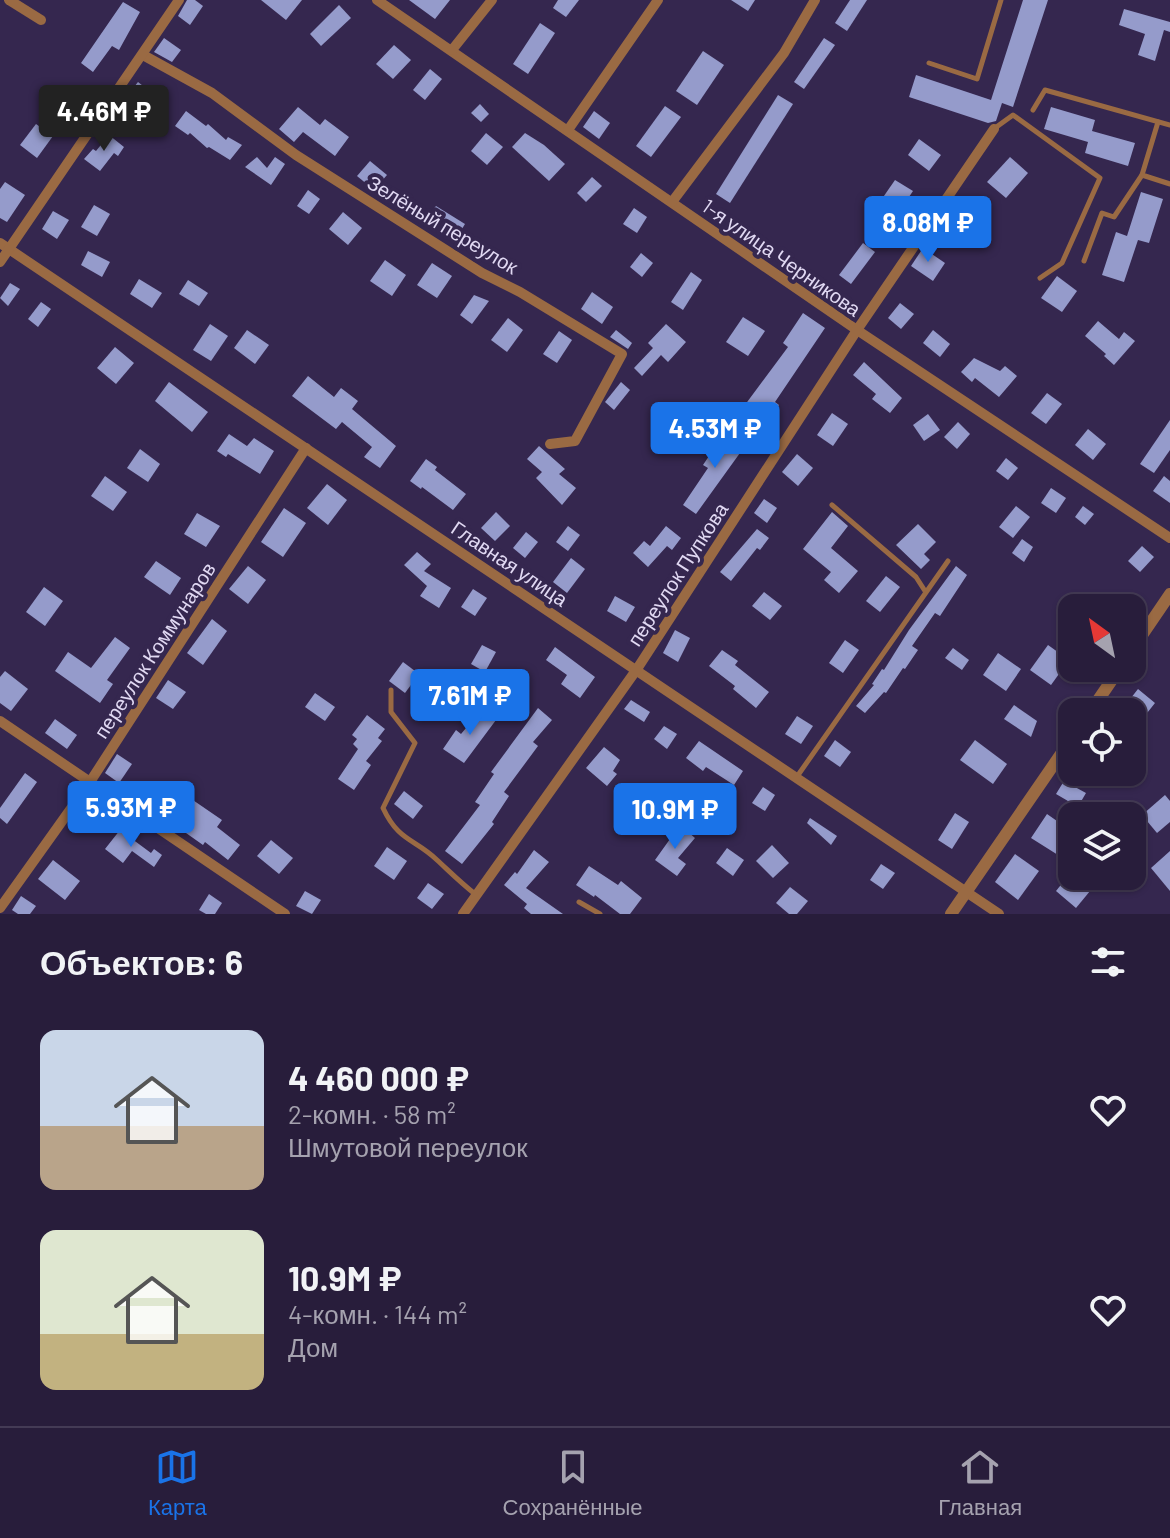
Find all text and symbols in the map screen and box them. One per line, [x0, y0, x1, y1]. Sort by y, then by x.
pin: 4.46M ₽ [30, 85, 178, 153]
text: 4.46M ₽ [57, 95, 151, 126]
street label: Зелёный переулок [363, 170, 523, 279]
street label: 1-я улица Черникова [698, 193, 867, 321]
pin: 8.08M ₽ [854, 196, 1002, 264]
text: 8.08M ₽ [882, 206, 974, 237]
pin: 4.53M ₽ [641, 402, 789, 470]
text: 4.53M ₽ [669, 412, 761, 443]
street label: переулок Пупкова [622, 497, 733, 650]
street label: Главная улица [447, 515, 573, 611]
street label: переулок Коммунаров [88, 558, 220, 742]
north arrow [1058, 594, 1146, 682]
map controls [1058, 594, 1146, 890]
pin: 7.61M ₽ [396, 669, 544, 737]
text: 7.61M ₽ [428, 679, 512, 710]
button: locate [1058, 698, 1146, 786]
pin: 5.93M ₽ [57, 781, 205, 849]
pin: 10.9M ₽ [601, 783, 749, 851]
text: 5.93M ₽ [86, 791, 176, 822]
text: 10.9M ₽ [632, 793, 718, 824]
button: layers [1058, 802, 1146, 890]
icon: filters [1086, 940, 1130, 984]
text: Объектов: 6 [40, 941, 243, 982]
text: 4 460 000 ₽ [288, 1057, 469, 1098]
icon: home [104, 1062, 200, 1158]
icon: heart [1086, 1088, 1130, 1132]
text: 2-комн. · 58 m² [288, 1098, 456, 1129]
text: Шмутовой переулок [288, 1131, 528, 1162]
text: 10.9M ₽ [288, 1257, 402, 1298]
icon: home [104, 1262, 200, 1358]
icon: heart [1086, 1288, 1130, 1332]
text: 4-комн. · 144 m² [288, 1298, 467, 1329]
text: Дом [288, 1331, 338, 1362]
tab: Карта [148, 1445, 207, 1521]
tab: Сохранённые [503, 1445, 643, 1521]
tab: Главная [938, 1445, 1022, 1521]

